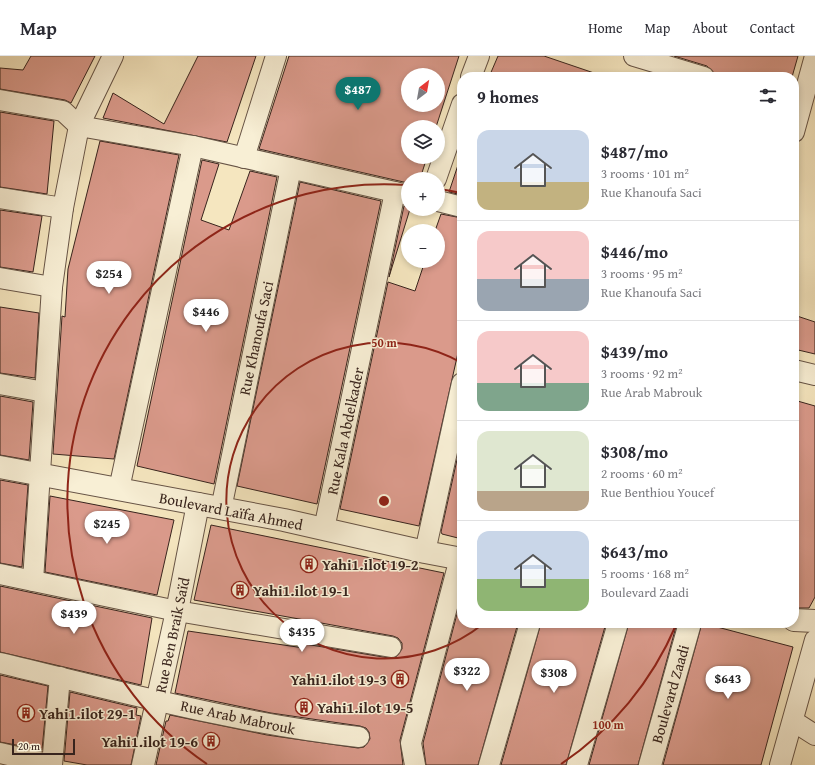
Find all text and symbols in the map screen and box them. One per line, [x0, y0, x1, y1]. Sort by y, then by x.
text: Map [20, 14, 57, 42]
text: Home [588, 18, 623, 38]
text: Map [645, 18, 670, 38]
text: About [692, 18, 728, 38]
text: Contact [750, 18, 795, 38]
north arrow [401, 68, 445, 112]
map controls [401, 68, 445, 268]
pin: $487 [334, 77, 382, 111]
text: $487 [345, 80, 371, 99]
text: 9 homes [477, 84, 539, 109]
icon: filters [757, 85, 779, 107]
button: layers [401, 120, 445, 164]
text: $487/mo [601, 139, 668, 164]
icon: home [509, 146, 557, 194]
text: 3 rooms · 101 m² [601, 164, 689, 183]
button: + [401, 172, 445, 216]
text: Rue Khanoufa Saci [601, 183, 702, 202]
button: − [401, 224, 445, 268]
text: $446/mo [601, 239, 668, 264]
icon: home [509, 247, 557, 295]
pin: $254 [85, 261, 133, 295]
text: $254 [96, 264, 122, 283]
text: 3 rooms · 95 m² [601, 264, 683, 283]
street label: Rue Khanoufa Saci [234, 279, 278, 397]
text: Rue Khanoufa Saci [601, 283, 702, 302]
pin: $446 [182, 299, 230, 333]
text: $446 [193, 302, 219, 321]
text: 50 m [371, 334, 397, 351]
text: $439/mo [601, 339, 668, 364]
icon: home [509, 347, 557, 395]
text: 3 rooms · 92 m² [601, 364, 683, 383]
street label: Rue Kala Abdelkader [321, 365, 369, 497]
text: Rue Arab Mabrouk [601, 383, 702, 402]
text: $308/mo [601, 439, 668, 464]
icon: home [509, 447, 557, 495]
text: 2 rooms · 60 m² [601, 464, 683, 483]
text: Rue Benthiou Youcef [601, 483, 714, 502]
street label: Boulevard Laïfa Ahmed [157, 487, 305, 535]
centre of rings [377, 494, 391, 508]
pin: $245 [83, 511, 131, 545]
text: $245 [94, 514, 120, 533]
text: $643/mo [601, 539, 668, 564]
icon: home [509, 547, 557, 595]
building icon: Yahi1.ilot 19-2 [299, 554, 319, 574]
place label: Yahi1.ilot 19-2 [322, 554, 419, 575]
text: 5 rooms · 168 m² [601, 564, 689, 583]
street label: Rue Ben Braik Saïd [149, 575, 195, 695]
building icon: Yahi1.ilot 19-1 [230, 580, 250, 600]
place label: Yahi1.ilot 19-1 [253, 580, 350, 601]
text: Boulevard Zaadi [601, 583, 689, 602]
pin: $439 [50, 601, 98, 635]
text: $439 [61, 604, 87, 623]
pin: $435 [278, 619, 326, 653]
text: $435 [289, 622, 315, 641]
street label: Boulevard Zaadi [646, 642, 694, 746]
pin: $322 [443, 658, 491, 692]
pin: $308 [530, 660, 578, 694]
text: $322 [454, 661, 480, 680]
text: $308 [541, 663, 567, 682]
pin: $643 [704, 666, 752, 700]
place label: Yahi1.ilot 19-3 [290, 669, 387, 690]
building icon: Yahi1.ilot 19-3 [390, 669, 410, 689]
text: $643 [715, 669, 741, 688]
street label: Rue Arab Mabrouk [179, 695, 298, 739]
building icon: Yahi1.ilot 19-5 [294, 697, 314, 717]
place label: Yahi1.ilot 19-5 [317, 697, 414, 718]
building icon: Yahi1.ilot 29-1 [16, 703, 36, 723]
place label: Yahi1.ilot 29-1 [39, 703, 136, 724]
text: 100 m [592, 716, 625, 733]
place label: Yahi1.ilot 19-6 [101, 731, 198, 752]
building icon: Yahi1.ilot 19-6 [201, 731, 221, 751]
scale bar [12, 737, 75, 756]
text: 20 m [18, 738, 40, 754]

